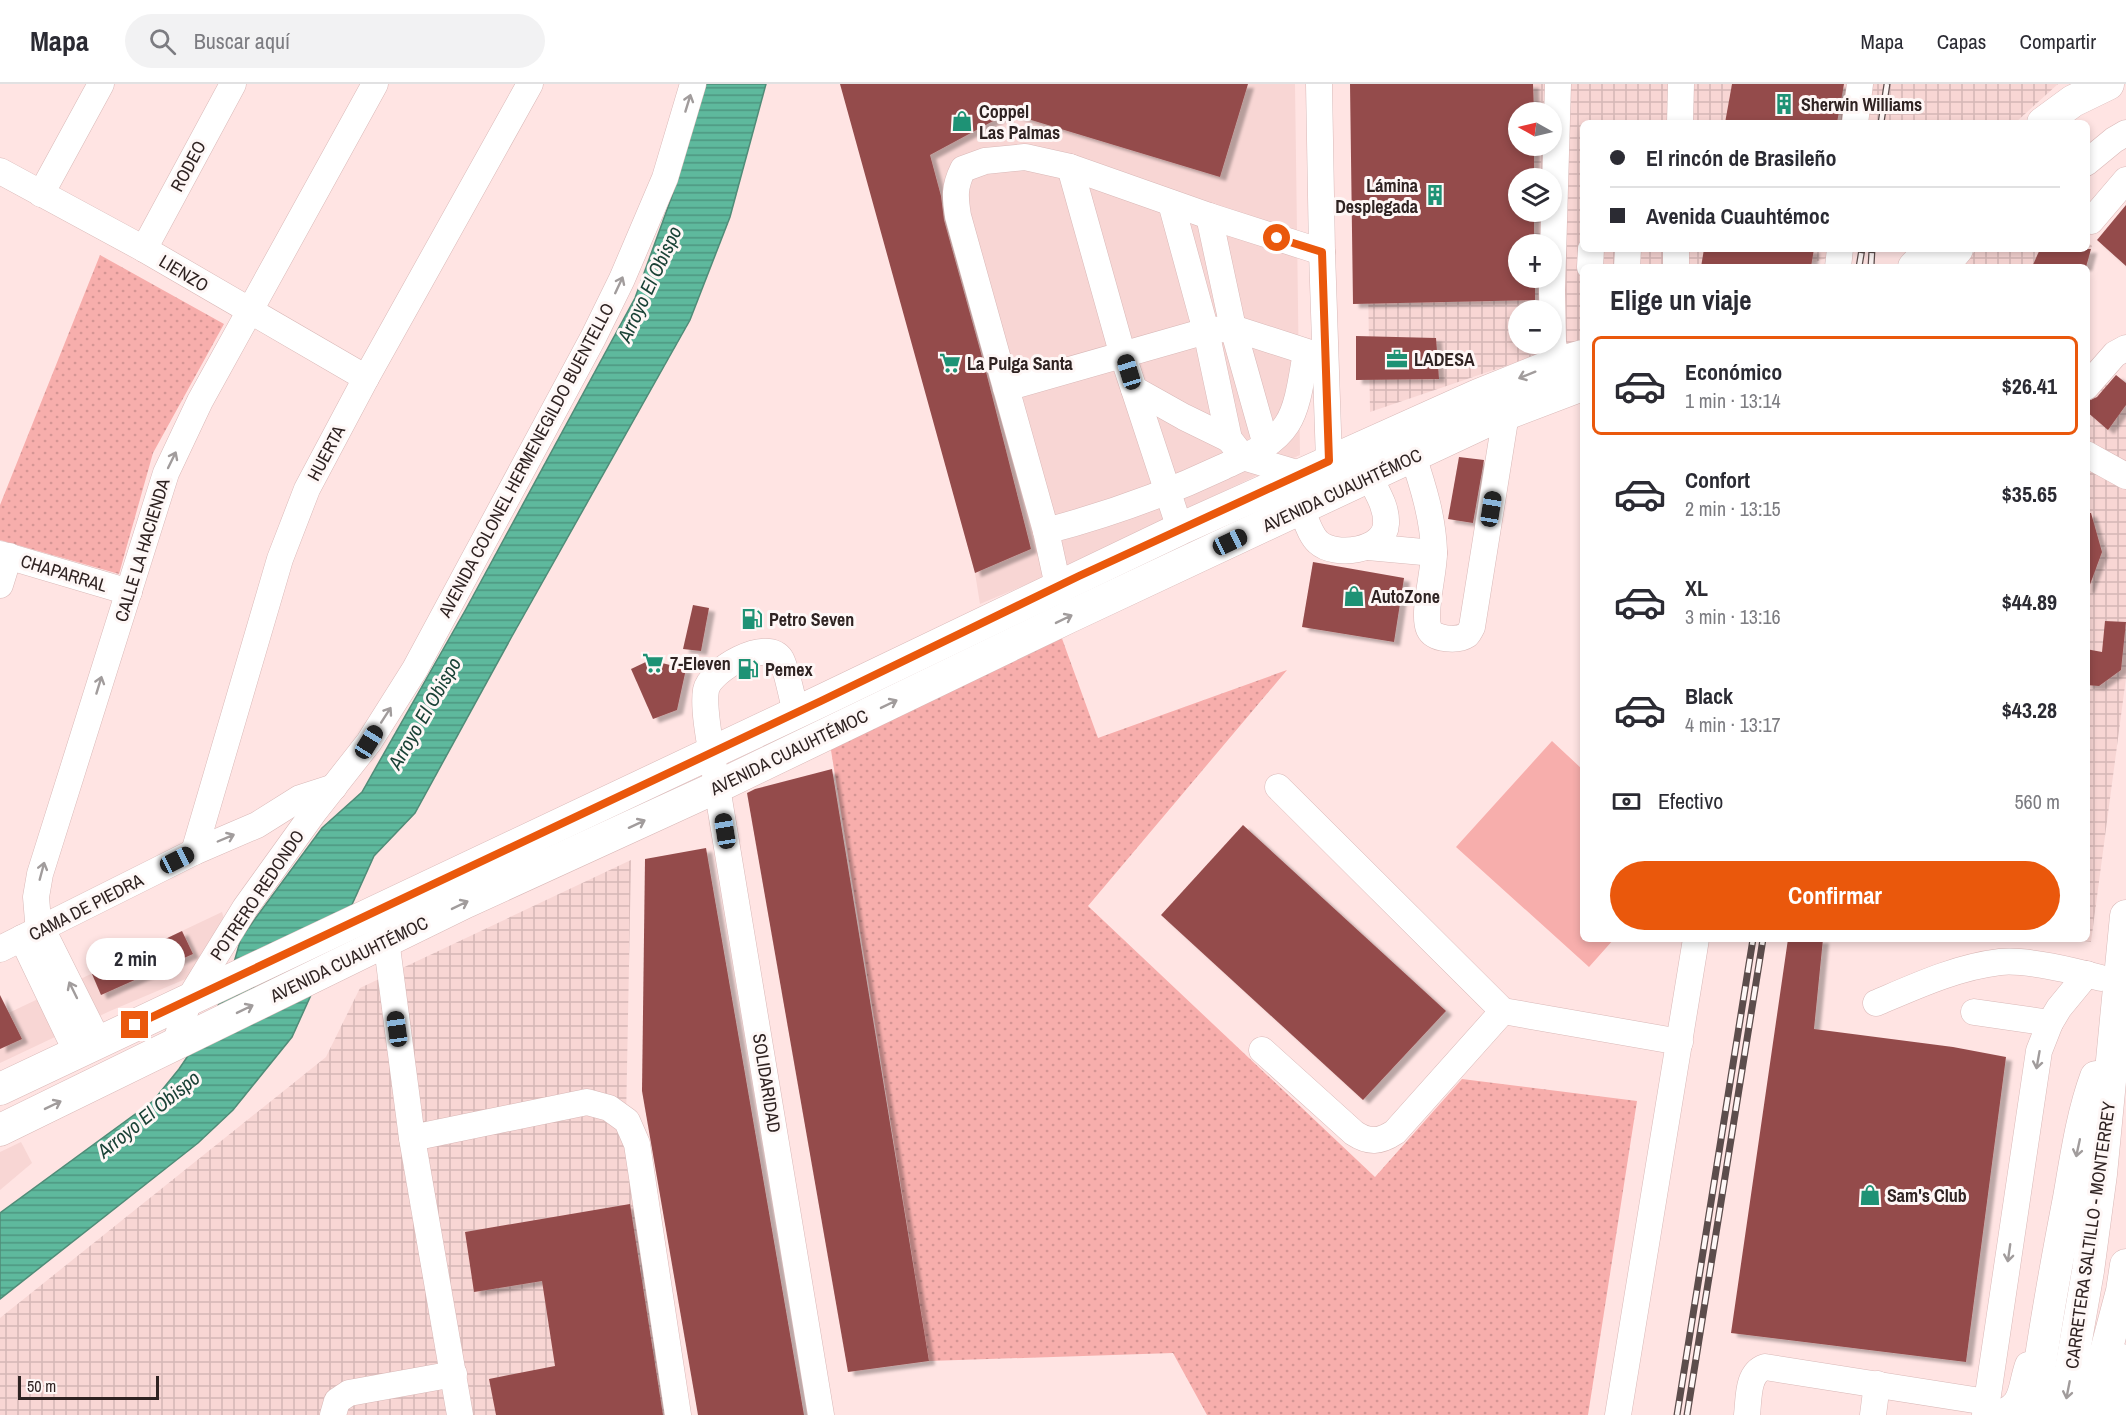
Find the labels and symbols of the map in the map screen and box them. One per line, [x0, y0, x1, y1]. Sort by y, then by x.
building icon: Sherwin Williams [1772, 92, 1796, 116]
place label: Sherwin Williams [1801, 92, 1922, 117]
one-way arrow [683, 94, 694, 113]
place label: Coppel Las Palmas [979, 99, 1060, 145]
north arrow [1508, 102, 1562, 156]
shop icon: Coppel Las Palmas [950, 109, 974, 133]
street label: RODEO [164, 136, 212, 196]
place label: Lámina Desplegada [1335, 173, 1419, 219]
building icon: Lámina Desplegada [1423, 183, 1447, 207]
water label: Arroyo El Obispo [610, 222, 688, 347]
route start [1263, 224, 1290, 251]
street label: LIENZO [155, 249, 213, 297]
one-way arrow [613, 276, 625, 294]
street label: AVENIDA COLONEL HERMENEGILDO BUENTELLO [432, 298, 620, 622]
office icon: LADESA [1385, 347, 1409, 371]
place label: LADESA [1414, 347, 1475, 372]
supermarket icon: La Pulga Santa [938, 351, 962, 375]
place label: La Pulga Santa [967, 351, 1074, 376]
car [1115, 352, 1143, 392]
one-way arrow [1519, 370, 1537, 381]
street label: HUERTA [301, 421, 351, 485]
street label: AVENIDA CUAUHTÉMOC [1258, 442, 1426, 538]
one-way arrow [166, 451, 178, 469]
street label: CALLE LA HACIENDA [108, 475, 176, 625]
car [1479, 490, 1503, 528]
car [1210, 526, 1250, 558]
street label: CHAPARRAL [18, 548, 110, 598]
shop icon: AutoZone [1342, 584, 1366, 608]
place label: AutoZone [1371, 584, 1440, 609]
fuel station icon: Petro Seven [740, 607, 764, 631]
place label: Petro Seven [769, 607, 854, 632]
one-way arrow [1055, 613, 1073, 625]
supermarket icon: 7-Eleven [641, 651, 665, 675]
place label: 7-Eleven [670, 651, 731, 676]
water label: Arroyo El Obispo [381, 652, 467, 775]
fuel station icon: Pemex [736, 657, 760, 681]
place label: Pemex [765, 657, 813, 682]
one-way arrow [95, 676, 106, 695]
one-way arrow [879, 697, 897, 709]
street label: AVENIDA CUAUHTÉMOC [705, 703, 872, 802]
one-way arrow [380, 707, 392, 724]
car [352, 722, 386, 762]
car [713, 812, 737, 850]
one-way arrow [627, 817, 645, 829]
street label: POTRERO REDONDO [204, 825, 310, 965]
one-way arrow [216, 832, 234, 843]
car [157, 844, 197, 876]
one-way arrow [36, 862, 48, 881]
street label: CAMA DE PIEDRA [24, 867, 148, 947]
one-way arrow [450, 899, 468, 911]
street label: AVENIDA CUAUHTÉMOC [265, 910, 432, 1009]
callout: 2 min [86, 938, 184, 980]
one-way arrow [66, 982, 78, 1000]
one-way arrow [236, 1003, 254, 1015]
car [386, 1010, 408, 1048]
route end [121, 1011, 148, 1038]
street label: SOLIDARIDAD [747, 1032, 787, 1134]
one-way arrow [2032, 1050, 2043, 1070]
water label: Arroyo El Obispo [90, 1064, 205, 1164]
one-way arrow [43, 1098, 61, 1110]
street label: CARRETERA SALTILLO - MONTERREY [2059, 1100, 2121, 1370]
one-way arrow [2072, 1138, 2083, 1157]
shop icon: Sam's Club [1858, 1183, 1882, 1207]
place label: Sam's Club [1887, 1183, 1967, 1208]
one-way arrow [2004, 1243, 2015, 1263]
scale bar [18, 1373, 159, 1400]
one-way arrow [2062, 1379, 2073, 1399]

